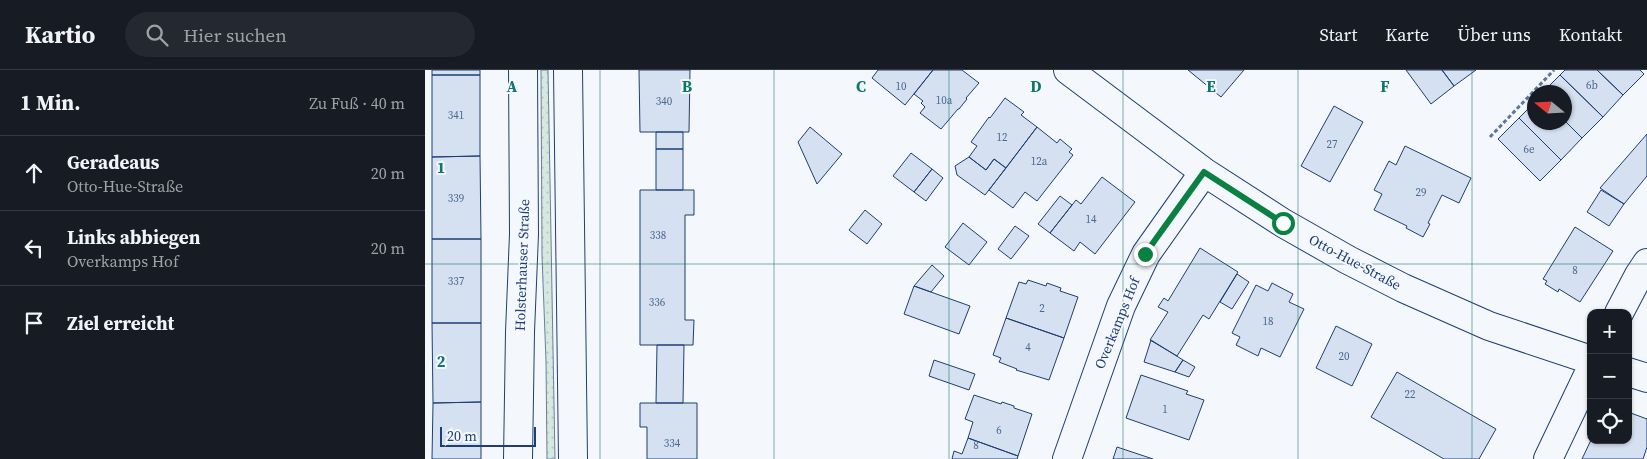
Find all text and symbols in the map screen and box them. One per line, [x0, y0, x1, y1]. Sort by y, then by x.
search box [125, 12, 475, 57]
text: Kartio [25, 18, 95, 51]
icon: search [143, 21, 171, 49]
text: Hier suchen [183, 22, 287, 48]
text: Start [1320, 22, 1357, 47]
text: Karte [1385, 22, 1429, 47]
text: Über uns [1457, 22, 1531, 47]
text: Kontakt [1559, 22, 1622, 47]
text: A [507, 75, 518, 97]
text: B [682, 75, 693, 97]
text: C [856, 75, 866, 97]
text: D [1030, 75, 1042, 97]
text: E [1206, 75, 1216, 97]
text: F [1380, 75, 1390, 97]
house number: 6b [1586, 78, 1598, 93]
house number: 10 [896, 79, 907, 94]
north arrow [1527, 85, 1572, 130]
text: 1 Min. [20, 88, 81, 117]
text: Zu Fuß · 40 m [309, 92, 405, 114]
house number: 10a [936, 93, 953, 108]
house number: 340 [656, 94, 673, 109]
house number: 341 [448, 108, 464, 123]
house number: 12 [997, 130, 1008, 145]
house number: 27 [1327, 137, 1338, 152]
house number: 6e [1523, 142, 1535, 157]
text: Geradeaus [67, 149, 159, 175]
house number: 12a [1031, 154, 1048, 169]
text: 1 [437, 156, 445, 178]
icon: ahead [20, 159, 48, 187]
text: 20 m [371, 162, 405, 184]
text: Otto-Hue-Straße [67, 175, 183, 197]
house number: 29 [1416, 185, 1427, 200]
house number: 339 [448, 191, 464, 206]
street label: Holsterhauser Straße [510, 199, 534, 331]
house number: 14 [1086, 212, 1097, 227]
route start [1272, 212, 1295, 235]
text: Links abbiegen [67, 224, 200, 250]
house number: 338 [650, 228, 666, 243]
street label: Otto-Hue-Straße [1305, 229, 1405, 295]
icon: left [20, 234, 48, 262]
text: 20 m [371, 237, 405, 259]
route end [1134, 243, 1157, 266]
text: Overkamps Hof [67, 250, 179, 272]
house number: 8 [1572, 263, 1578, 278]
street label: Overkamps Hof [1089, 273, 1145, 372]
house number: 337 [448, 274, 465, 289]
house number: 336 [649, 295, 666, 310]
house number: 2 [1039, 301, 1045, 316]
icon: arrive [20, 309, 48, 337]
map controls [1587, 309, 1632, 444]
button: + [1587, 309, 1632, 354]
text: Ziel erreicht [67, 310, 174, 336]
house number: 18 [1263, 314, 1274, 329]
house number: 4 [1025, 340, 1031, 355]
house number: 20 [1339, 349, 1350, 364]
text: 2 [437, 350, 446, 372]
button: − [1587, 354, 1632, 399]
house number: 22 [1405, 387, 1416, 402]
button: locate [1587, 399, 1632, 444]
house number: 1 [1162, 402, 1168, 417]
house number: 6 [996, 423, 1002, 438]
scale bar [440, 424, 536, 447]
text: 20 m [447, 426, 477, 446]
house number: 334 [664, 436, 681, 451]
house number: 8 [973, 438, 979, 453]

